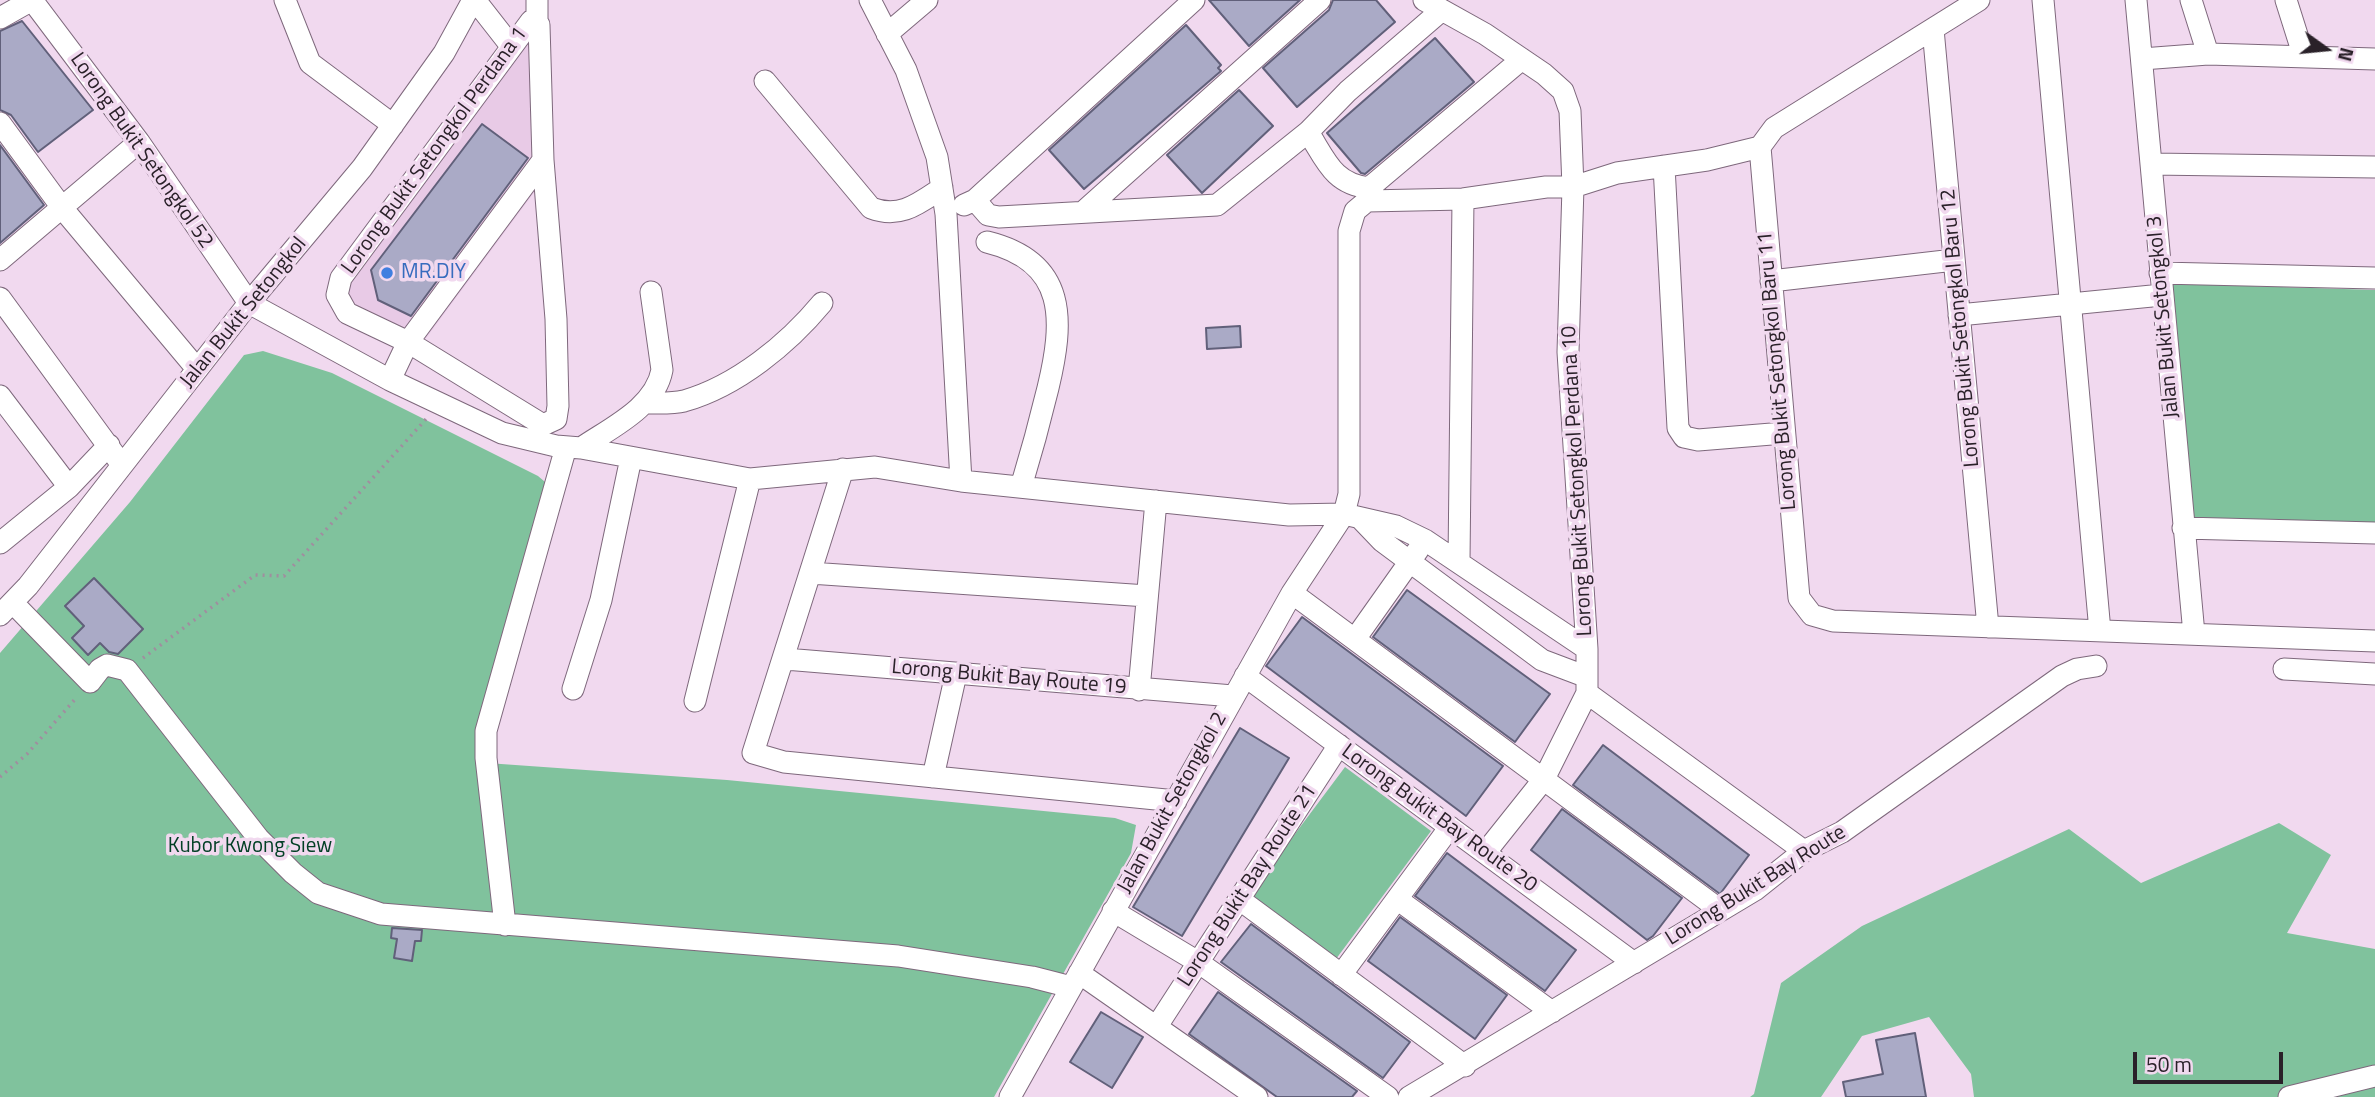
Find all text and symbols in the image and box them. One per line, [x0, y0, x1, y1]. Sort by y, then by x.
north arrow [2291, 14, 2361, 84]
street label: Lorong Bukit Setongkol Perdana 1 [337, 23, 533, 279]
text: N [2331, 44, 2362, 65]
street label: Lorong Bukit Setongkol 52 [64, 48, 218, 254]
street label: Lorong Bukit Setongkol Baru 12 [1936, 188, 1986, 468]
street label: Jalan Bukit Setongkol 3 [2143, 215, 2185, 419]
street label: Lorong Bukit Setongkol Baru 11 [1753, 231, 1803, 511]
street label: Jalan Bukit Setongkol [175, 232, 313, 394]
place label: MR.DIY [401, 260, 466, 286]
marker: MR.DIY [379, 265, 395, 281]
street label: Lorong Bukit Setongkol Perdana 10 [1557, 325, 1599, 637]
street label: Lorong Bukit Bay Route 19 [890, 655, 1128, 701]
street label: Jalan Bukit Setongkol 2 [1113, 708, 1233, 898]
street label: Lorong Bukit Bay Route 20 [1336, 739, 1542, 899]
street label: Lorong Bukit Bay Route 21 [1173, 780, 1323, 992]
street label: Lorong Bukit Bay Route [1661, 820, 1851, 952]
park label: Kubor Kwong Siew [168, 834, 332, 860]
scale bar [2137, 1038, 2288, 1082]
text: 50 m [2146, 1048, 2192, 1080]

